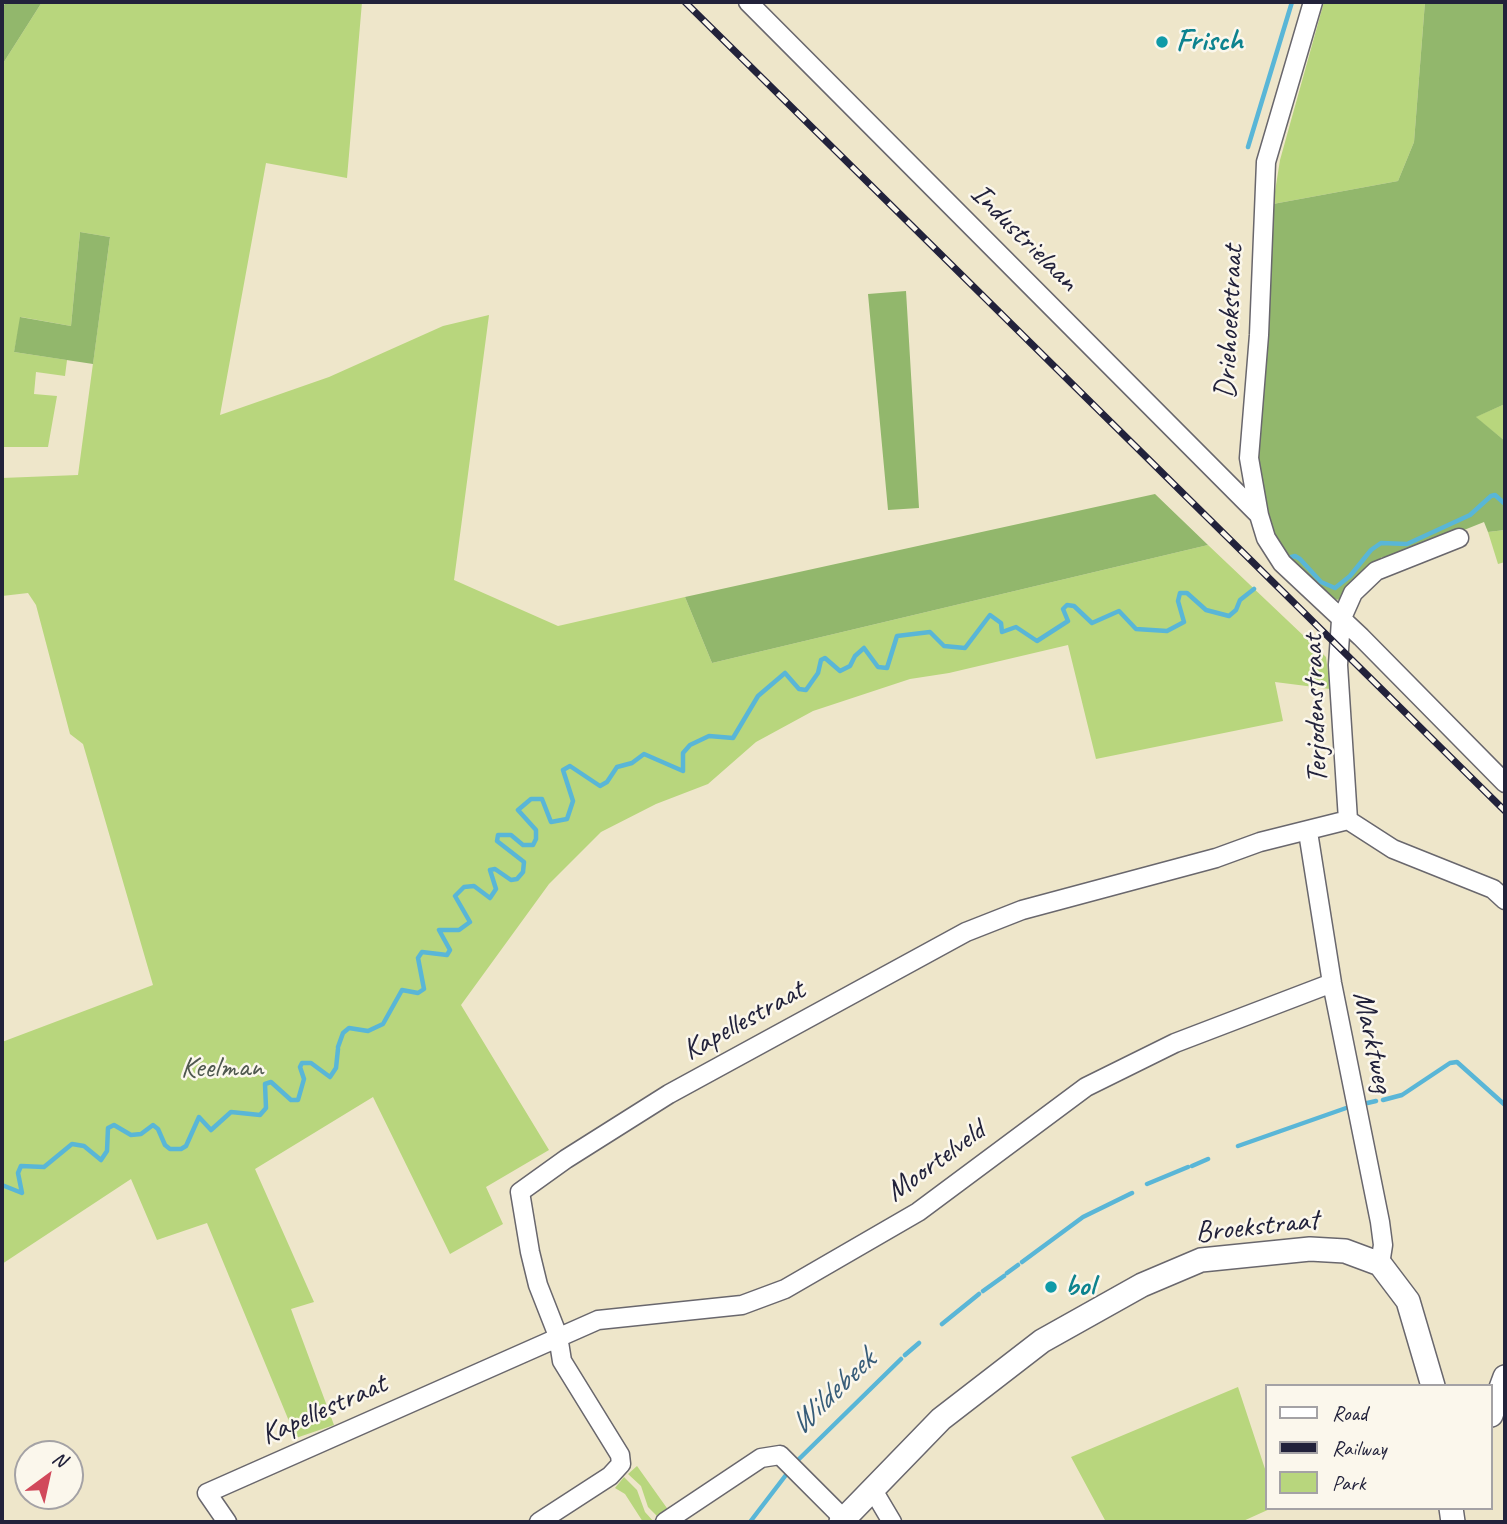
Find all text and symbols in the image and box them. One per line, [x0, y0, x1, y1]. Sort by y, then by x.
place label: Frisch [1176, 24, 1243, 60]
marker: Frisch [1154, 34, 1170, 50]
street label: Industrielaan [962, 176, 1086, 300]
street label: Driehoekstraat [1208, 244, 1252, 400]
street label: Terjodenstraat [1295, 634, 1337, 784]
street label: Kapellestraat [677, 973, 811, 1069]
street label: Marktweg [1344, 988, 1400, 1096]
park label: Keelman [181, 1050, 263, 1086]
street label: Moortelveld [879, 1114, 993, 1210]
street label: Broekstraat [1193, 1203, 1321, 1251]
place label: bol [1065, 1269, 1095, 1305]
marker: bol [1043, 1279, 1059, 1295]
water label: Wildebeek [782, 1343, 884, 1443]
street label: Kapellestraat [256, 1366, 392, 1454]
legend [1266, 1384, 1493, 1510]
text: Road [1332, 1400, 1367, 1426]
text: Railway [1332, 1435, 1386, 1461]
north arrow [14, 1440, 84, 1510]
text: N [48, 1446, 71, 1472]
text: Park [1332, 1470, 1365, 1496]

